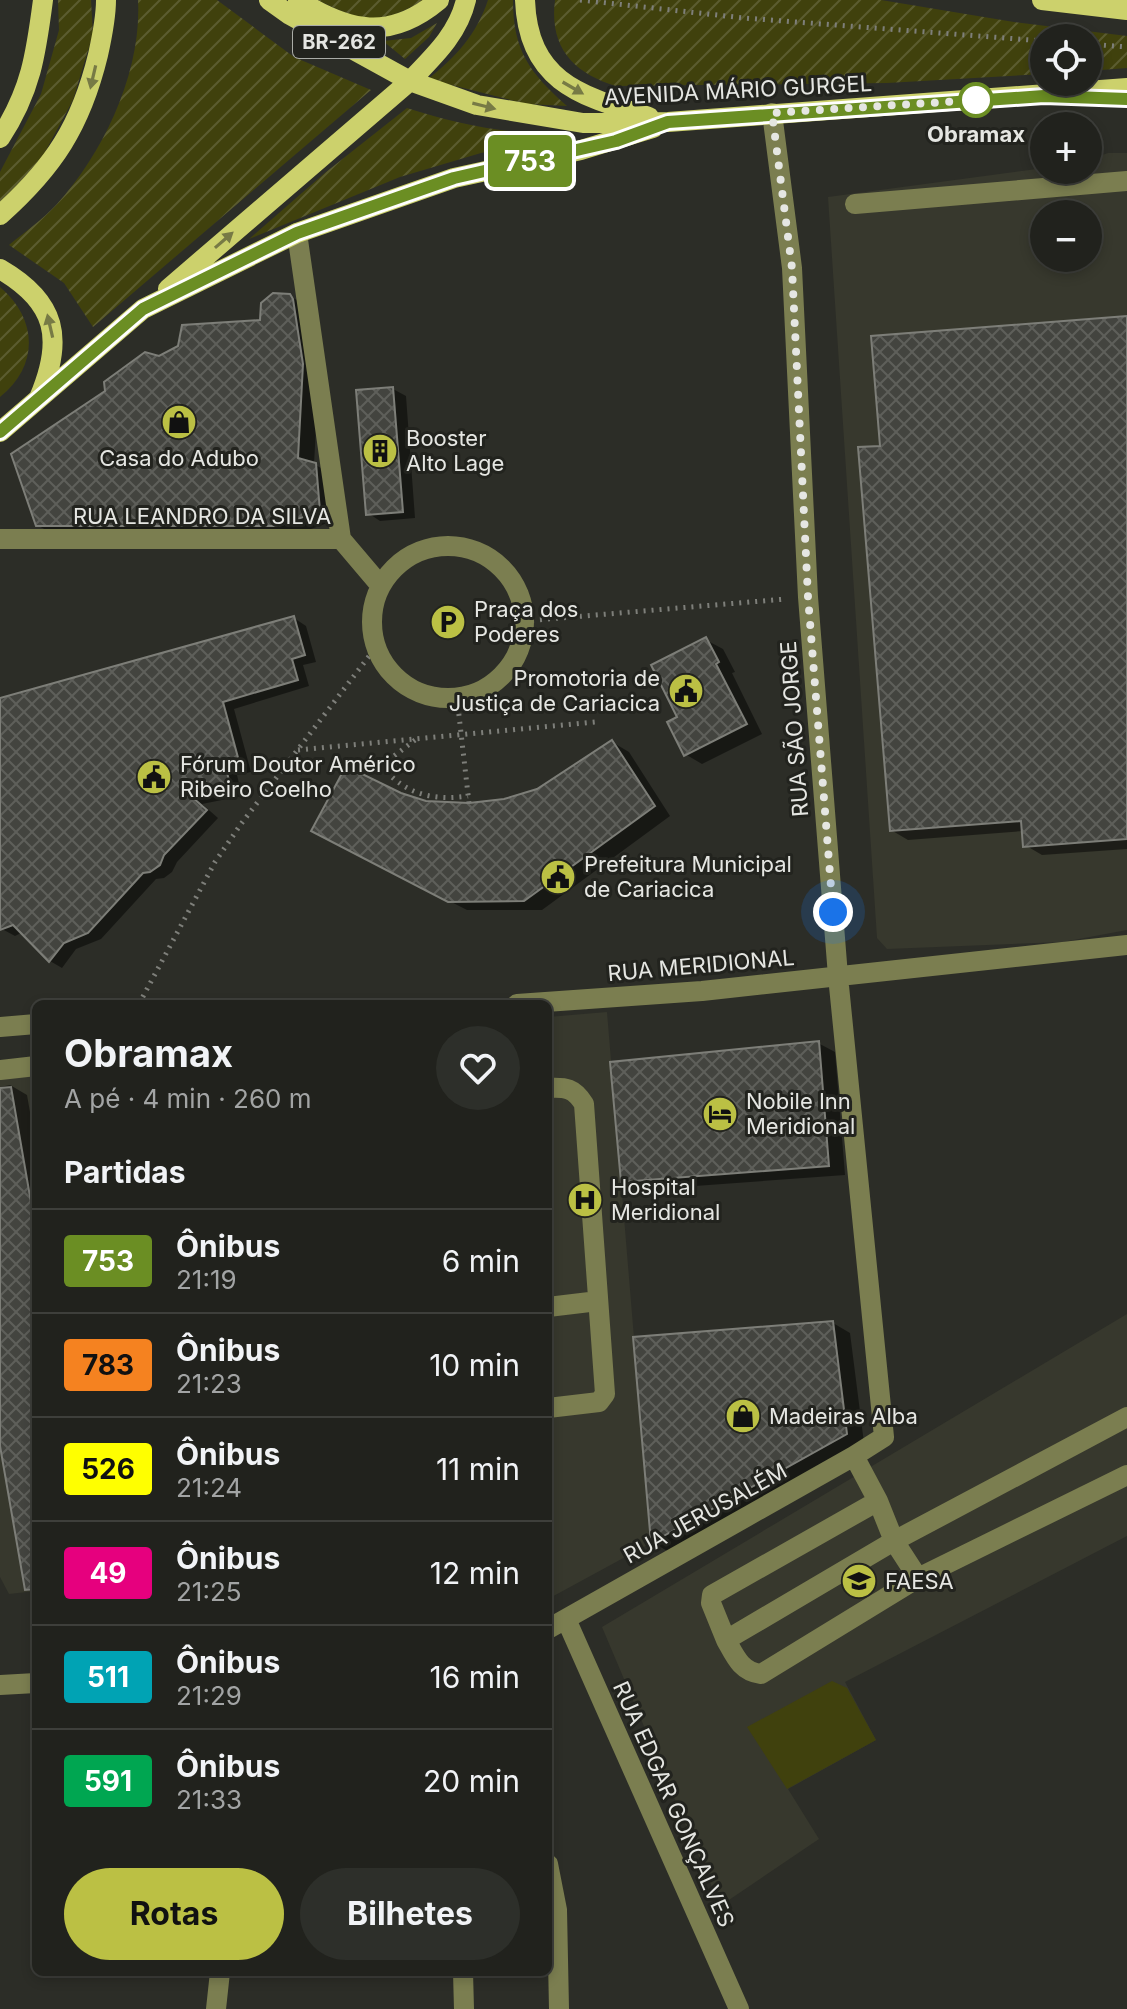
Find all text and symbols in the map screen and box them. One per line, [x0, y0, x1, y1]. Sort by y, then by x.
map controls [1030, 24, 1102, 272]
button: locate [1030, 24, 1102, 96]
road number: BR-262 [293, 26, 385, 58]
one-way arrow [86, 64, 98, 89]
street label: AVENIDA MÁRIO GURGEL [603, 70, 873, 110]
one-way arrow [562, 81, 584, 95]
marker: Obramax [959, 83, 993, 117]
one-way arrow [472, 100, 497, 113]
button: + [1030, 112, 1102, 184]
place label: Obramax [927, 121, 1025, 147]
line badge: 753 [484, 135, 576, 187]
text: 753 [504, 144, 556, 178]
button: − [1030, 200, 1102, 272]
one-way arrow [214, 232, 233, 250]
one-way arrow [43, 314, 56, 339]
shop icon: Casa do Adubo [160, 403, 198, 441]
place label: Booster Alto Lage [406, 425, 504, 476]
building icon: Booster Alto Lage [361, 432, 399, 470]
place label: Casa do Adubo [99, 445, 259, 471]
street label: RUA LEANDRO DA SILVA [73, 503, 331, 529]
place label: Praça dos Poderes [474, 596, 578, 647]
parking icon: Praça dos Poderes [429, 603, 467, 641]
street label: RUA SÃO JORGE [775, 640, 813, 818]
place label: Promotoria de Justiça de Cariacica [449, 665, 660, 716]
public building icon: Promotoria de Justiça de Cariacica [667, 672, 705, 710]
place label: Fórum Doutor Américo Ribeiro Coelho [180, 751, 416, 802]
public building icon: Fórum Doutor Américo Ribeiro Coelho [135, 758, 173, 796]
place label: Prefeitura Municipal de Cariacica [584, 851, 792, 902]
public building icon: Prefeitura Municipal de Cariacica [539, 858, 577, 896]
your location [813, 892, 853, 932]
street label: RUA MERIDIONAL [607, 944, 795, 986]
button: heart [436, 1026, 520, 1110]
text: Obramax [64, 1030, 233, 1076]
text: A pé · 4 min · 260 m [64, 1083, 312, 1114]
place label: Nobile Inn Meridional [746, 1088, 855, 1139]
hotel icon: Nobile Inn Meridional [701, 1095, 739, 1133]
text: Partidas [64, 1154, 186, 1190]
place label: Hospital Meridional [611, 1174, 720, 1225]
hospital icon: Hospital Meridional [566, 1181, 604, 1219]
text: Ônibus [176, 1228, 280, 1264]
text: 6 min [442, 1243, 520, 1279]
text: 753 [82, 1244, 134, 1278]
text: 21:19 [176, 1264, 237, 1295]
text: Ônibus [176, 1332, 280, 1368]
text: 10 min [429, 1347, 520, 1383]
text: 783 [82, 1348, 134, 1382]
text: 21:23 [176, 1368, 242, 1399]
shop icon: Madeiras Alba [724, 1397, 762, 1435]
place label: Madeiras Alba [769, 1403, 918, 1429]
text: Ônibus [176, 1436, 280, 1472]
text: 11 min [436, 1451, 520, 1487]
text: 526 [81, 1452, 135, 1486]
street label: RUA JERUSALÉM [619, 1457, 791, 1569]
text: 21:24 [176, 1472, 242, 1503]
text: Ônibus [176, 1540, 280, 1576]
text: 12 min [430, 1555, 520, 1591]
text: 49 [89, 1556, 127, 1590]
school or university icon: FAESA [840, 1562, 878, 1600]
place label: FAESA [885, 1568, 954, 1594]
text: 21:25 [176, 1576, 242, 1607]
text: Ônibus [176, 1644, 280, 1680]
text: 16 min [429, 1659, 520, 1695]
text: 511 [87, 1660, 129, 1694]
street label: RUA EDGAR GONÇALVES [608, 1677, 740, 1931]
text: 21:29 [176, 1680, 242, 1711]
text: Ônibus [176, 1748, 280, 1784]
text: 20 min [423, 1763, 520, 1799]
text: 591 [84, 1764, 132, 1798]
text: 21:33 [176, 1784, 242, 1815]
button: Rotas [64, 1868, 284, 1960]
button: Bilhetes [300, 1868, 520, 1960]

